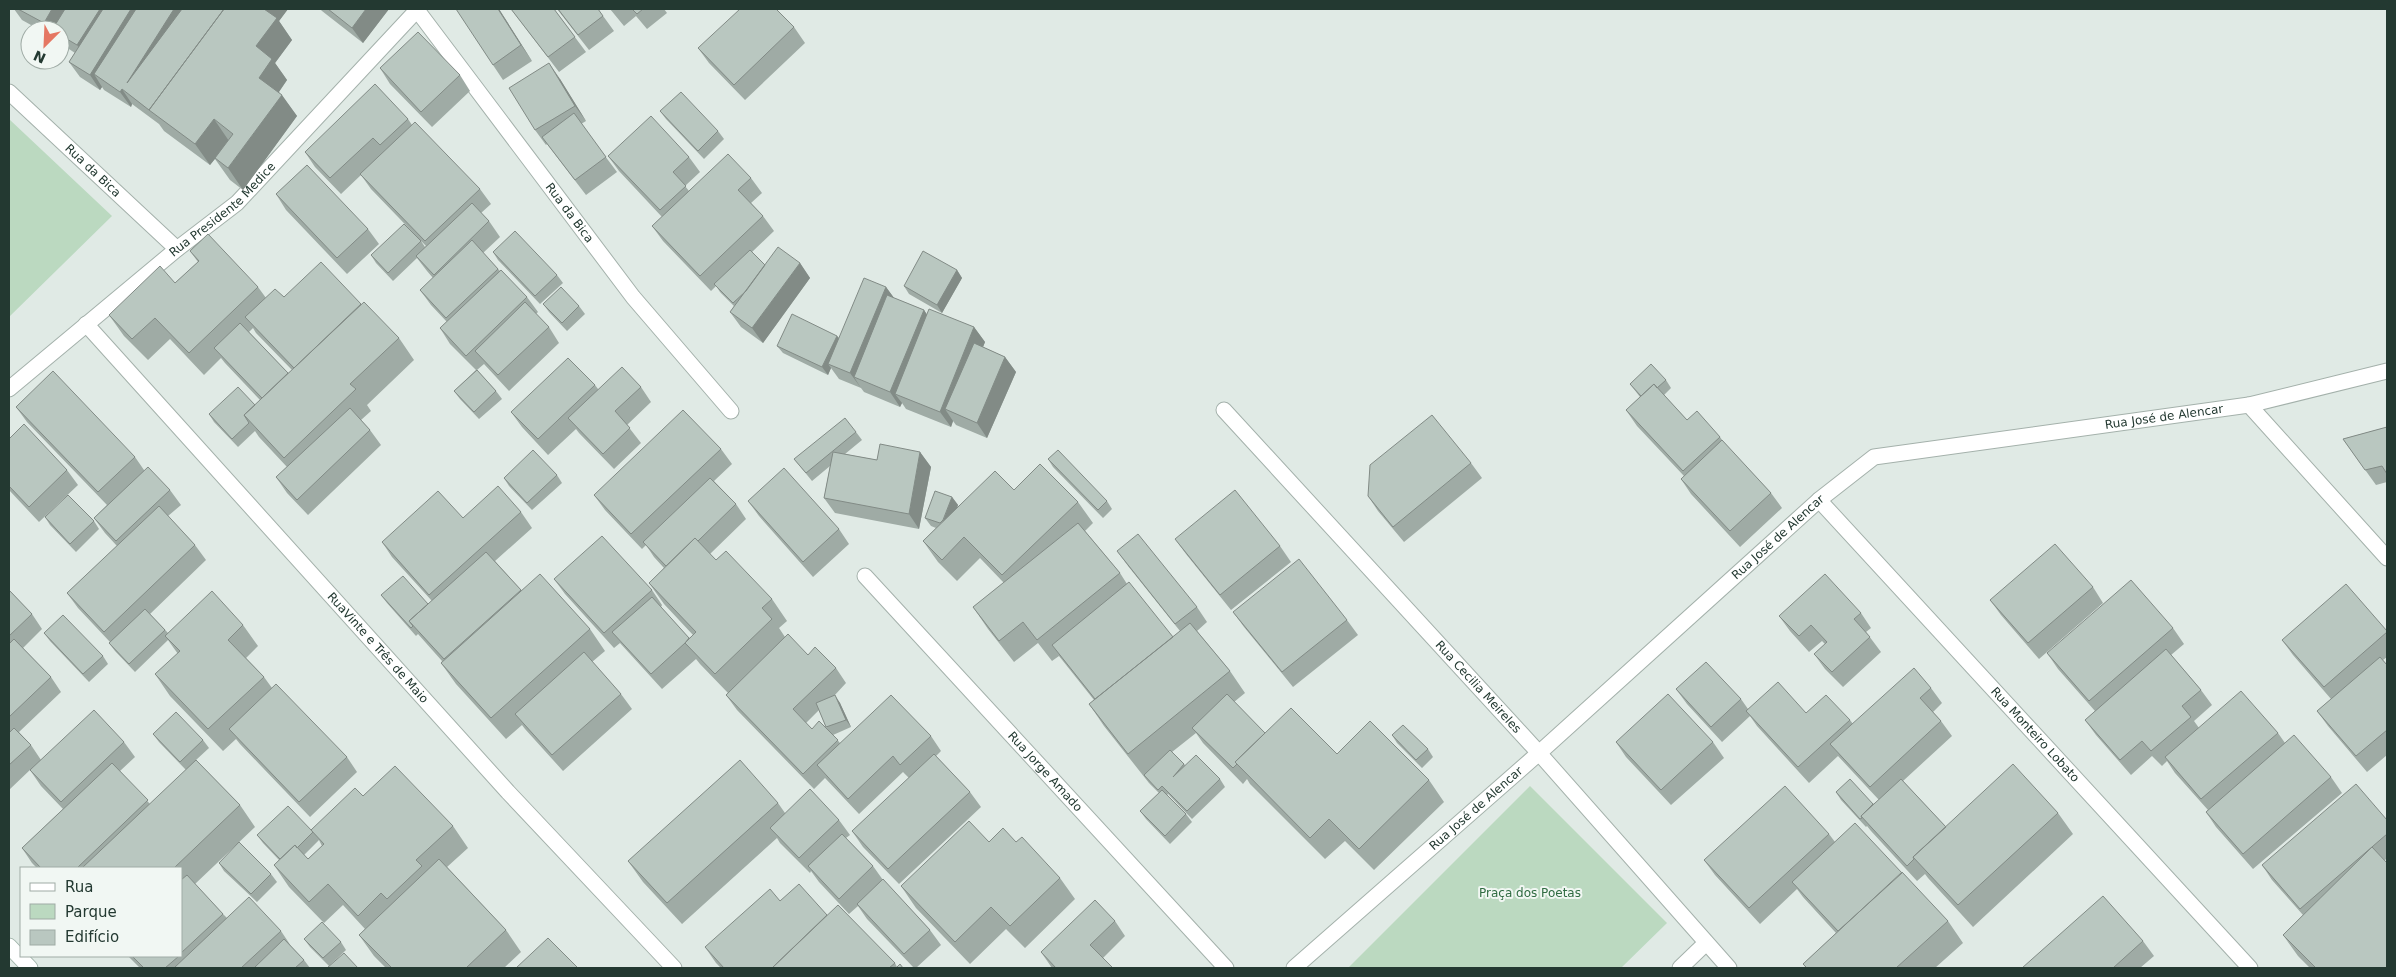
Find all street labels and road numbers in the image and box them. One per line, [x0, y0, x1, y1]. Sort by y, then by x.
street label: Rua da Bica [62, 141, 124, 200]
street label: Rua Presidente Medice [166, 159, 278, 259]
street label: Rua da Bica [543, 180, 597, 245]
street label: Rua José de Alencar [2104, 402, 2224, 432]
street label: Rua José de Alencar [1729, 492, 1827, 582]
street label: RuaVinte e Três de Maio [325, 590, 431, 706]
street label: Rua Cecilia Meireles [1432, 638, 1524, 736]
street label: Rua Monteiro Lobato [1988, 684, 2082, 785]
street label: Rua Jorge Amado [1005, 729, 1085, 814]
street label: Rua José de Alencar [1426, 764, 1525, 853]

